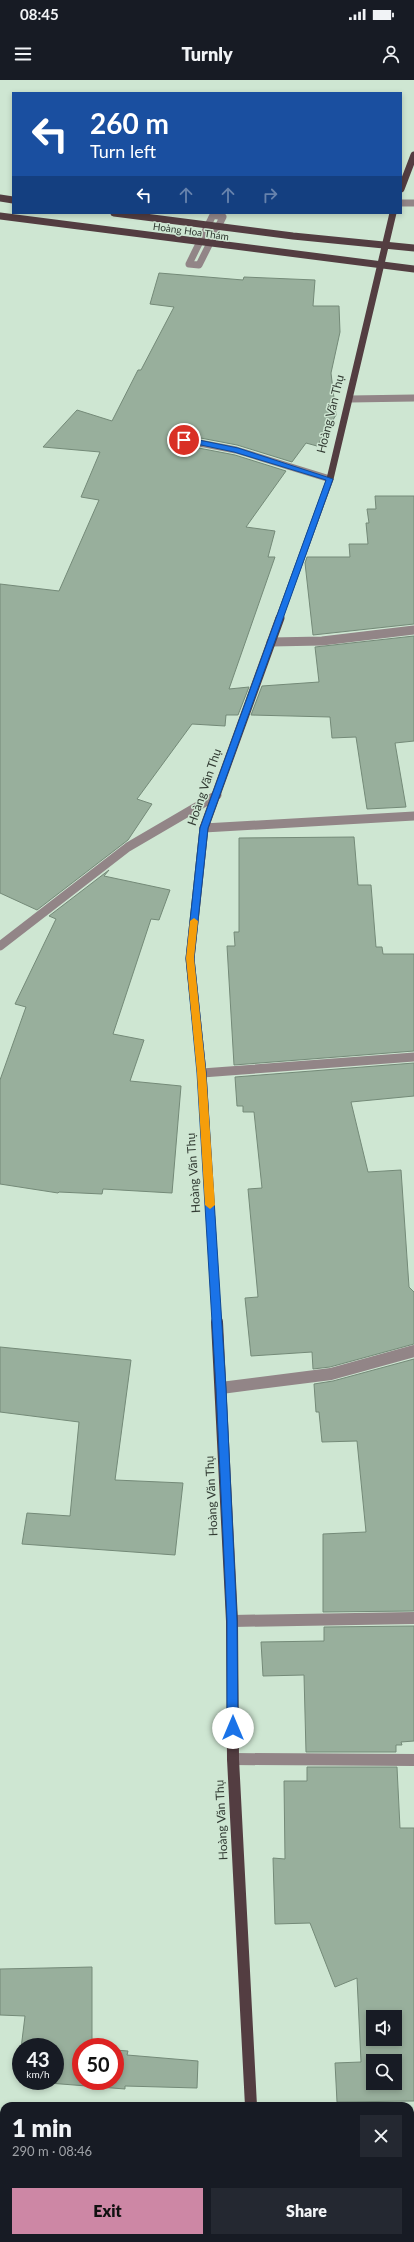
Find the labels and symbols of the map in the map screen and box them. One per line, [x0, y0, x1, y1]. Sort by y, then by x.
street label: Hoàng Hoa Thám [152, 220, 230, 242]
street label: Hoàng Văn Thụ [313, 373, 347, 455]
pin [167, 423, 201, 457]
street label: Hoàng Văn Thụ [184, 747, 224, 827]
street label: Hoàng Văn Thụ [183, 1132, 203, 1214]
street label: Hoàng Văn Thụ [201, 1455, 221, 1537]
position arrow [212, 1707, 254, 1749]
street label: Hoàng Văn Thụ [211, 1779, 231, 1861]
speed limit sign: 50 [72, 2038, 124, 2090]

